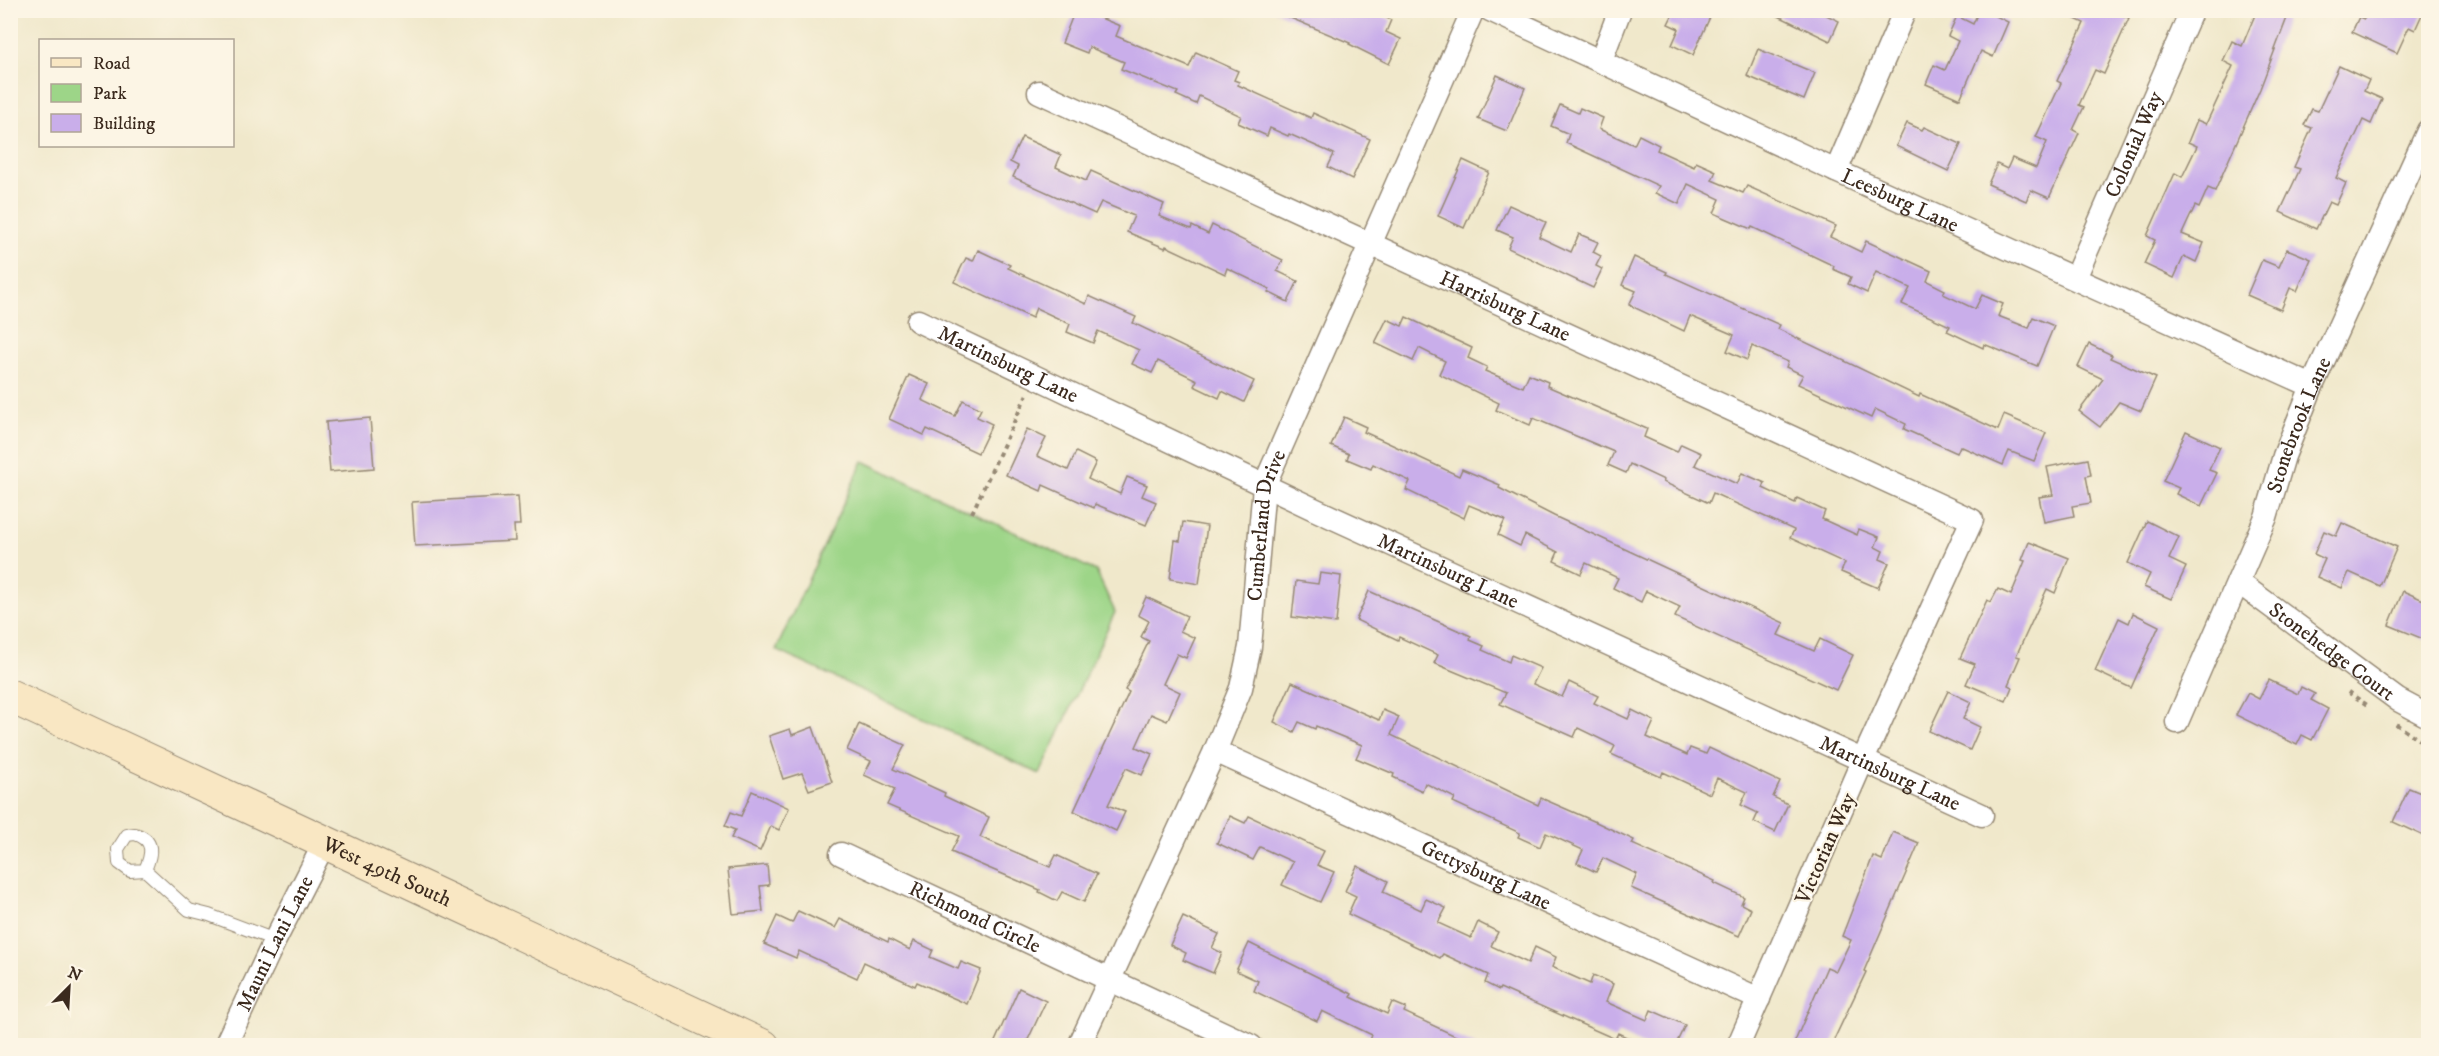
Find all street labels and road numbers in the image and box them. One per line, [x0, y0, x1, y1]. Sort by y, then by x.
street label: Colonial Way [2100, 86, 2169, 202]
street label: Leesburg Lane [1837, 163, 1963, 239]
street label: Harrisburg Lane [1435, 266, 1575, 348]
street label: Martinsburg Lane [934, 320, 1083, 409]
street label: Stonebrook Lane [2262, 353, 2338, 497]
street label: Cumberland Drive [1242, 446, 1292, 602]
street label: Martinsburg Lane [1373, 528, 1523, 615]
street label: Stonehedge Court [2263, 597, 2400, 707]
street label: Martinsburg Lane [1815, 730, 1965, 817]
street label: Victorian Way [1789, 788, 1862, 909]
street label: West 49th South [317, 831, 455, 913]
street label: Gettysburg Lane [1417, 835, 1555, 917]
street label: Mauni Lani Lane [231, 871, 320, 1016]
street label: Richmond Circle [905, 876, 1045, 960]

